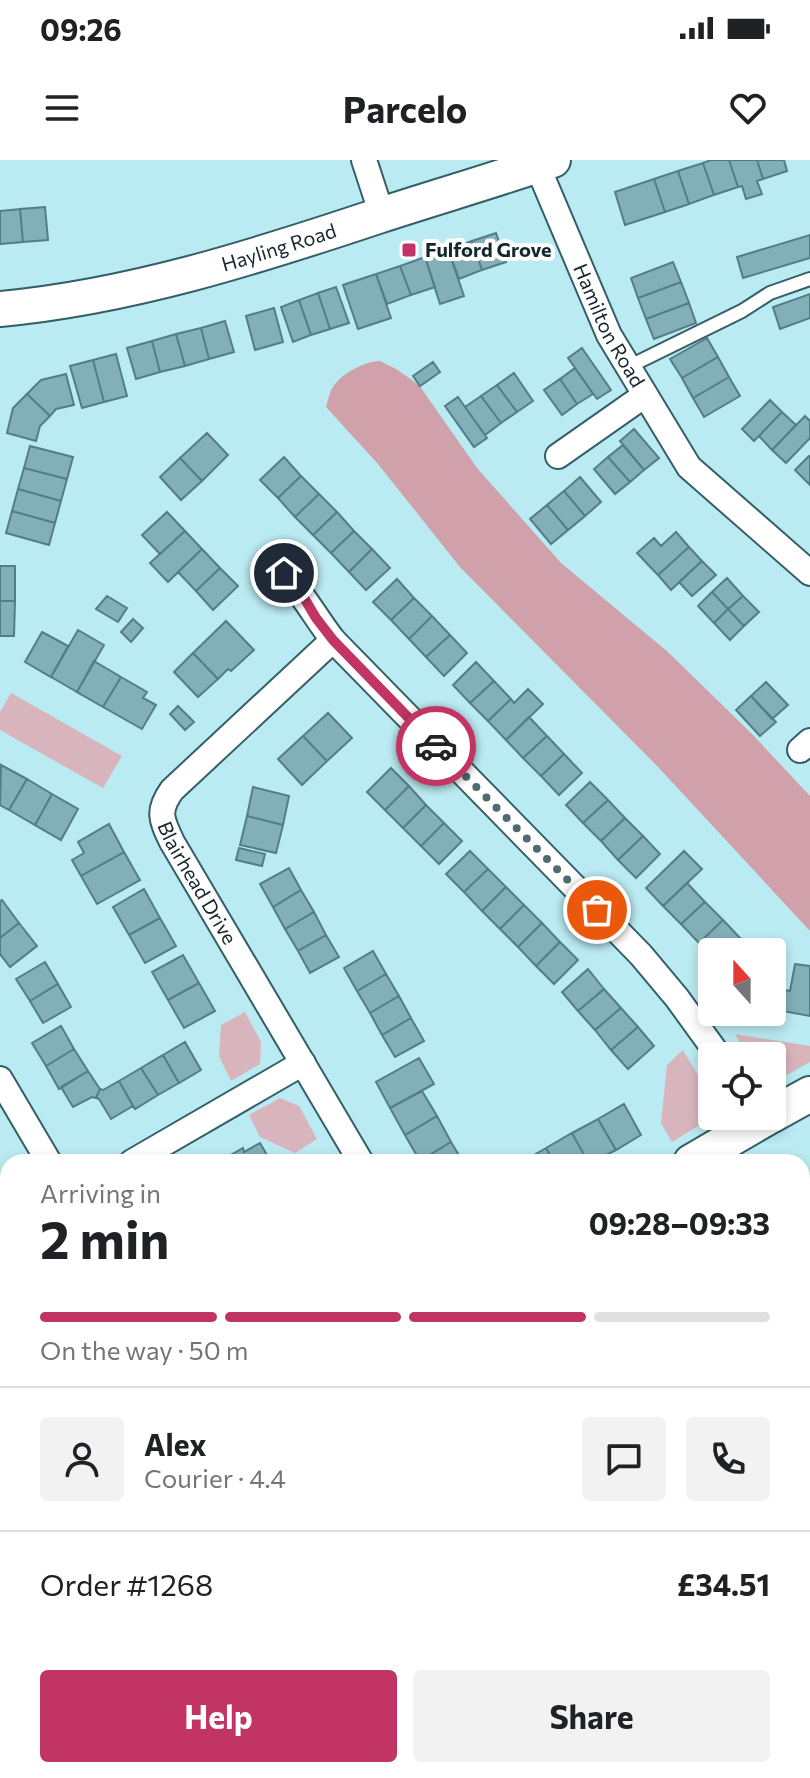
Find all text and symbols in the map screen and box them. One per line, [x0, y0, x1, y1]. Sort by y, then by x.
text: 09:26 [40, 10, 122, 47]
icon: menu [40, 86, 84, 130]
text: Parcelo [343, 86, 467, 130]
icon: heart [726, 86, 770, 130]
street label: Hayling Road [218, 218, 339, 276]
place label: Fulford Grove [425, 237, 552, 261]
marker: Fulford Grove [400, 241, 418, 259]
street label: Hamilton Road [569, 260, 651, 391]
pin [250, 539, 318, 607]
icon: home [262, 551, 306, 595]
courier [396, 706, 476, 786]
icon: car [414, 724, 458, 768]
street label: Blairhead Drive [153, 818, 243, 948]
pin [563, 876, 631, 944]
icon: bag [575, 888, 619, 932]
north arrow [698, 938, 786, 1026]
map controls [698, 938, 786, 1130]
button: locate [698, 1042, 786, 1130]
text: Arriving in [40, 1177, 161, 1208]
text: 09:28–09:33 [589, 1204, 770, 1241]
text: 2 min [40, 1206, 169, 1270]
text: On the way · 50 m [40, 1334, 248, 1365]
button: person [40, 1417, 124, 1501]
button: chat [582, 1417, 666, 1501]
button: phone [686, 1417, 770, 1501]
text: Alex [144, 1425, 207, 1462]
text: Courier · 4.4 [144, 1462, 286, 1493]
text: Order #1268 [40, 1565, 213, 1602]
text: £34.51 [677, 1565, 770, 1602]
button: Help [40, 1670, 397, 1762]
button: Share [413, 1670, 770, 1762]

